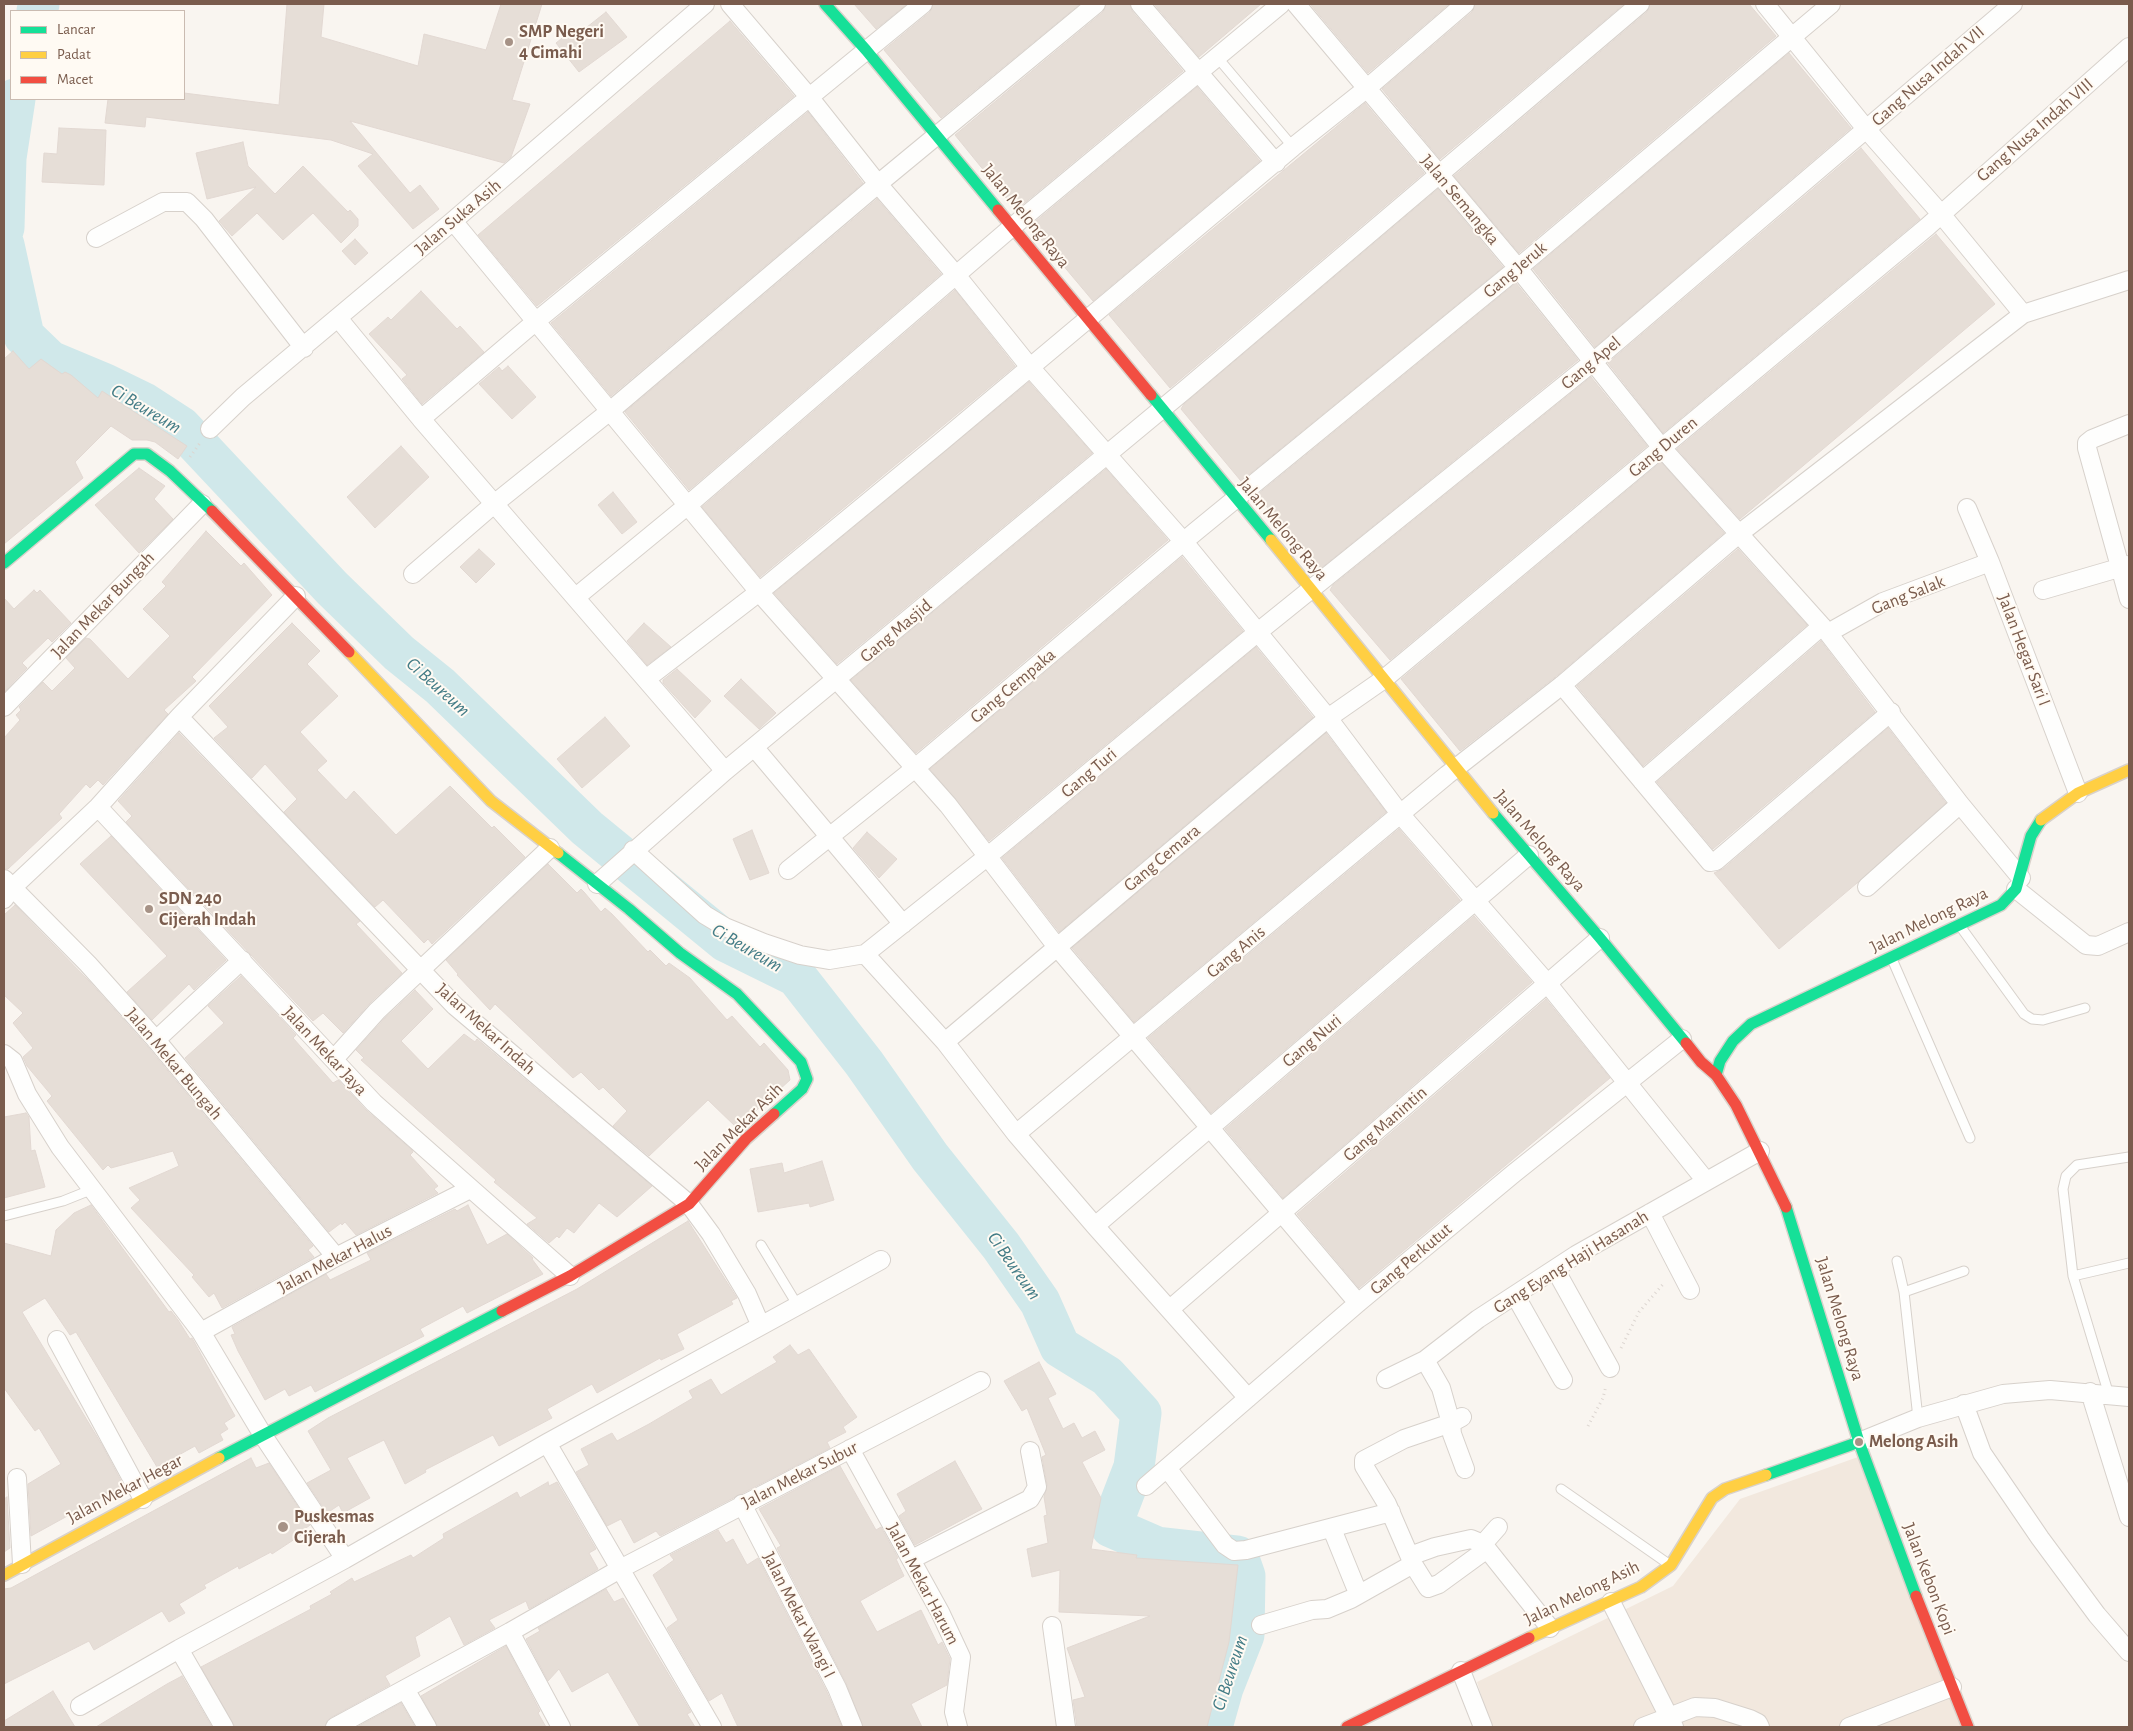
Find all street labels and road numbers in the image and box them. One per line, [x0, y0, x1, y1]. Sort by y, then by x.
street label: Gang Nusa Indah VII [1867, 21, 1989, 131]
street label: Gang Nusa Indah VIII [1972, 73, 2098, 187]
street label: Jalan Semangka [1416, 150, 1504, 250]
street label: Jalan Melong Raya [977, 159, 1075, 273]
street label: Jalan Suka Asih [410, 175, 506, 259]
street label: Gang Jeruk [1479, 237, 1551, 303]
street label: Gang Apel [1557, 332, 1625, 394]
street label: Gang Duren [1624, 412, 1702, 482]
street label: Jalan Melong Raya [1234, 473, 1332, 585]
street label: Jalan Mekar Bungah [47, 547, 159, 663]
street label: Gang Salak [1868, 571, 1948, 619]
street label: Jalan Hegar Sari I [1993, 591, 2055, 709]
street label: Gang Masjid [856, 595, 936, 667]
street label: Gang Cempaka [966, 644, 1060, 728]
street label: Gang Turi [1057, 743, 1121, 803]
street label: Jalan Melong Raya [1490, 786, 1590, 896]
street label: Gang Cemara [1119, 820, 1205, 896]
street label: Jalan Melong Raya [1867, 882, 1991, 958]
street label: Gang Anis [1202, 921, 1270, 983]
street label: Jalan Mekar Indah [432, 979, 540, 1079]
street label: Jalan Mekar Jaya [278, 1002, 372, 1100]
street label: Jalan Mekar Bungah [121, 1004, 227, 1124]
street label: Gang Nuri [1278, 1010, 1346, 1072]
street label: Jalan Mekar Asih [690, 1078, 788, 1176]
street label: Gang Manintin [1339, 1082, 1431, 1166]
street label: Gang Eyang Haji Hasanah [1489, 1205, 1653, 1319]
street label: Gang Perkutut [1366, 1218, 1456, 1300]
street label: Jalan Mekar Halus [274, 1220, 396, 1298]
street label: Jalan Melong Raya [1811, 1255, 1869, 1383]
street label: Jalan Mekar Subur [739, 1437, 861, 1513]
street label: Jalan Mekar Hegar [63, 1449, 187, 1529]
street label: Jalan Mekar Harum [882, 1520, 964, 1648]
street label: Jalan Kebon Kopi [1898, 1520, 1960, 1638]
street label: Jalan Mekar Wangi I [758, 1548, 840, 1682]
street label: Jalan Melong Asih [1521, 1556, 1643, 1630]

